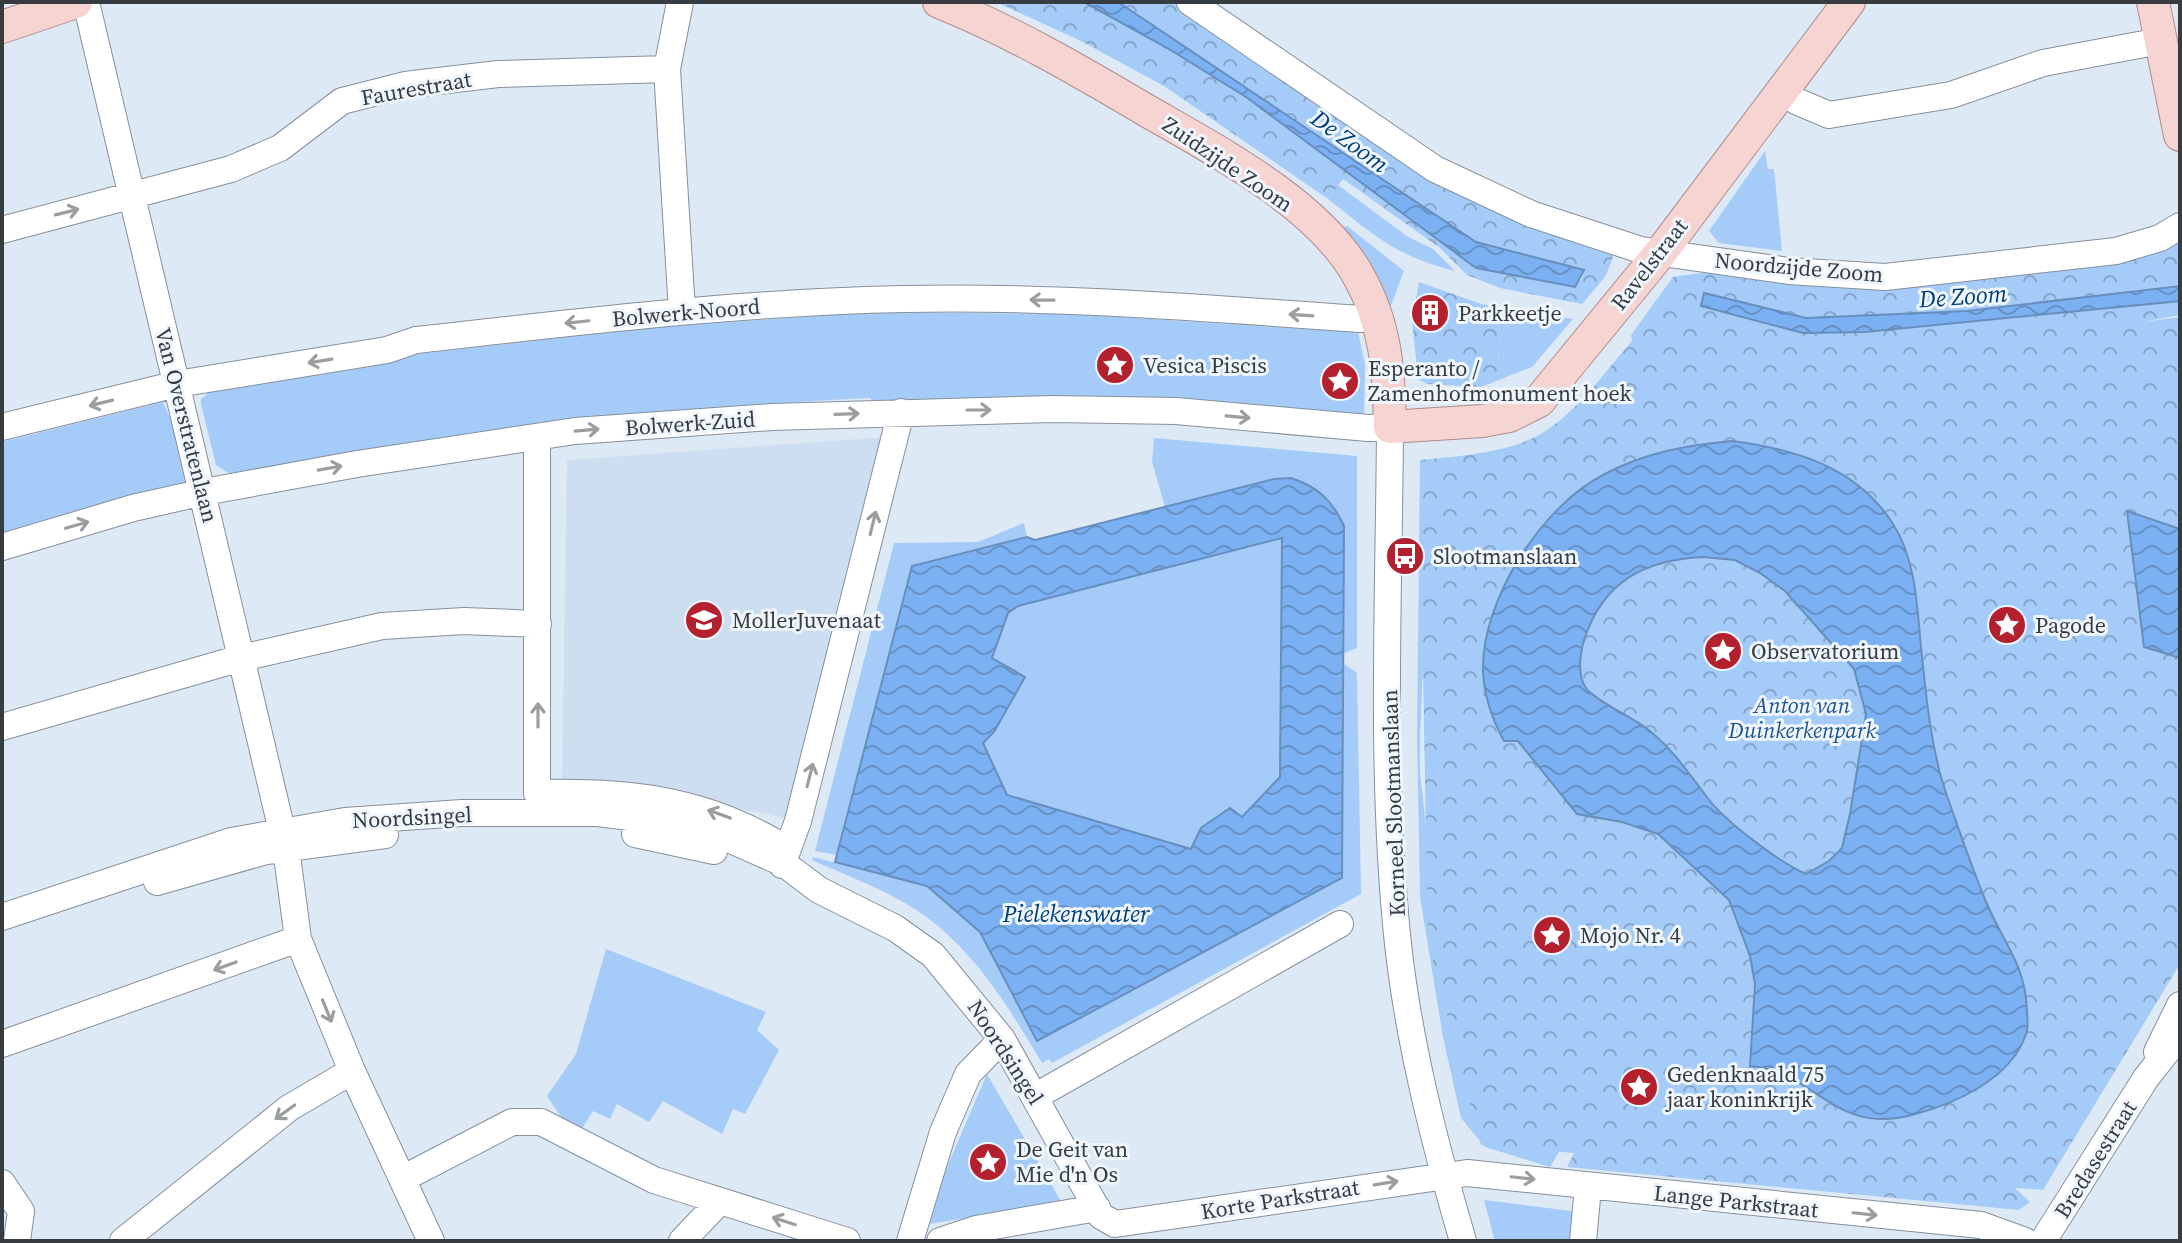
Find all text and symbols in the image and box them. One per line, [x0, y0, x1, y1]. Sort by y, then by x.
street label: Faurestraat [358, 63, 474, 112]
water label: De Zoom [1304, 101, 1396, 180]
street label: Zuidzijde Zoom [1157, 109, 1299, 219]
one-way arrow [54, 204, 80, 219]
street label: Ravelstraat [1604, 211, 1695, 316]
street label: Noordzijde Zoom [1713, 245, 1885, 289]
water label: De Zoom [1917, 276, 2008, 316]
street label: Bolwerk-Noord [611, 291, 762, 333]
one-way arrow [1029, 292, 1056, 308]
building icon: Parkkeetje [1409, 292, 1451, 334]
place label: Parkkeetje [1458, 298, 1562, 328]
one-way arrow [1288, 307, 1315, 322]
one-way arrow [564, 315, 591, 330]
street label: Van Overstratenlaan [148, 324, 226, 526]
place icon: Vesica Piscis [1094, 344, 1136, 386]
place label: Vesica Piscis [1143, 350, 1267, 380]
place label: Esperanto / Zamenhofmonument hoek [1368, 353, 1632, 408]
one-way arrow [308, 354, 333, 369]
place icon: Esperanto / Zamenhofmonument hoek [1319, 360, 1361, 402]
one-way arrow [89, 396, 114, 411]
one-way arrow [965, 402, 992, 418]
street label: Bolwerk-Zuid [624, 403, 757, 443]
one-way arrow [833, 406, 860, 421]
one-way arrow [1224, 409, 1251, 424]
one-way arrow [573, 422, 600, 437]
one-way arrow [317, 460, 343, 475]
one-way arrow [866, 510, 881, 536]
one-way arrow [63, 517, 89, 532]
bus stop icon: Slootmanslaan [1384, 535, 1426, 577]
place label: Slootmanslaan [1433, 541, 1577, 571]
school or university icon: MollerJuvenaat [683, 599, 725, 641]
place icon: Pagode [1986, 604, 2028, 646]
place label: MollerJuvenaat [732, 605, 882, 635]
place label: Pagode [2035, 610, 2106, 640]
place icon: Observatorium [1702, 630, 1744, 672]
place label: Observatorium [1751, 636, 1899, 666]
street label: Korneel Slootmanslaan [1374, 689, 1412, 917]
park label: Anton van Duinkerkenpark [1727, 690, 1876, 745]
one-way arrow [530, 702, 545, 729]
one-way arrow [803, 762, 818, 788]
street label: Noordsingel [351, 799, 473, 835]
one-way arrow [707, 806, 732, 820]
water label: Pielekenswater [1002, 897, 1151, 930]
place icon: Mojo Nr. 4 [1531, 914, 1573, 956]
place label: Mojo Nr. 4 [1580, 920, 1681, 950]
one-way arrow [213, 960, 238, 974]
street label: Noordsingel [961, 994, 1051, 1110]
one-way arrow [321, 998, 336, 1023]
place label: Gedenknaald 75 jaar koninkrijk [1665, 1059, 1824, 1114]
place icon: Gedenknaald 75 jaar koninkrijk [1618, 1066, 1660, 1108]
street label: Bredasestraat [2047, 1094, 2144, 1224]
one-way arrow [275, 1103, 297, 1120]
place label: De Geit van Mie d'n Os [1016, 1134, 1128, 1189]
place icon: De Geit van Mie d'n Os [967, 1141, 1009, 1183]
one-way arrow [1509, 1171, 1536, 1186]
street label: Korte Parkstraat [1199, 1172, 1362, 1226]
one-way arrow [1373, 1174, 1398, 1189]
street label: Lange Parkstraat [1652, 1177, 1821, 1225]
one-way arrow [1851, 1206, 1878, 1221]
one-way arrow [771, 1213, 797, 1228]

